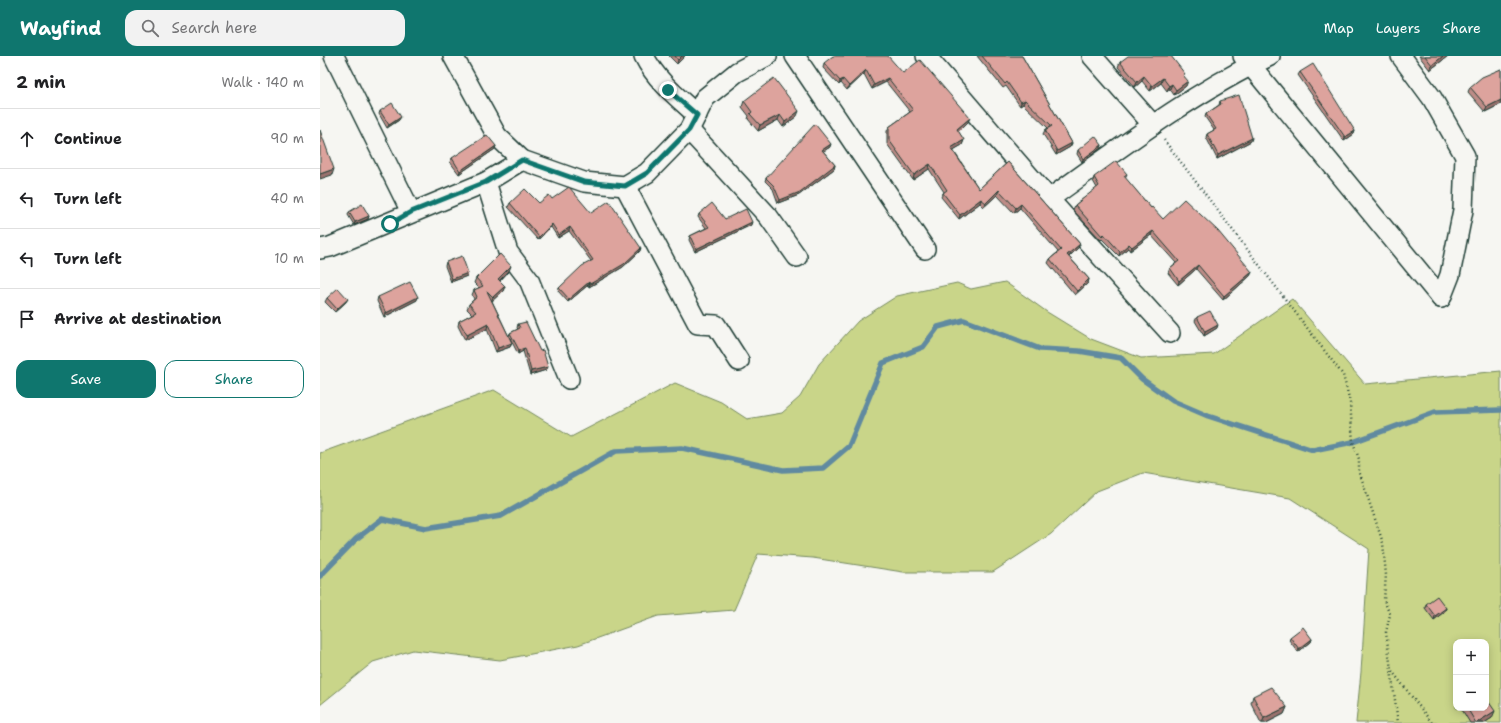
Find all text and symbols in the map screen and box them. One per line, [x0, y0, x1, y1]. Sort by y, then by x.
search box [125, 10, 405, 46]
text: Wayfind [20, 16, 101, 41]
icon: search [139, 17, 161, 39]
text: Search here [171, 18, 257, 38]
text: Map [1324, 19, 1354, 37]
text: Layers [1376, 19, 1420, 37]
text: Share [1442, 19, 1481, 37]
text: 2 min [16, 71, 66, 93]
text: Walk · 140 m [221, 74, 304, 91]
route end [659, 81, 677, 99]
icon: ahead [16, 128, 38, 150]
text: Continue [54, 129, 122, 149]
text: 90 m [270, 130, 304, 147]
icon: left [16, 188, 38, 210]
text: Turn left [54, 189, 122, 209]
text: 40 m [270, 190, 304, 207]
route start [381, 215, 399, 233]
icon: left [16, 248, 38, 270]
text: Turn left [54, 249, 122, 269]
text: 10 m [274, 250, 304, 267]
icon: arrive [16, 308, 38, 330]
text: Arrive at destination [54, 309, 222, 329]
button: Save [16, 360, 156, 398]
button: Share [164, 360, 304, 398]
map controls [1453, 639, 1489, 711]
button: + [1453, 639, 1489, 675]
button: − [1453, 675, 1489, 711]

